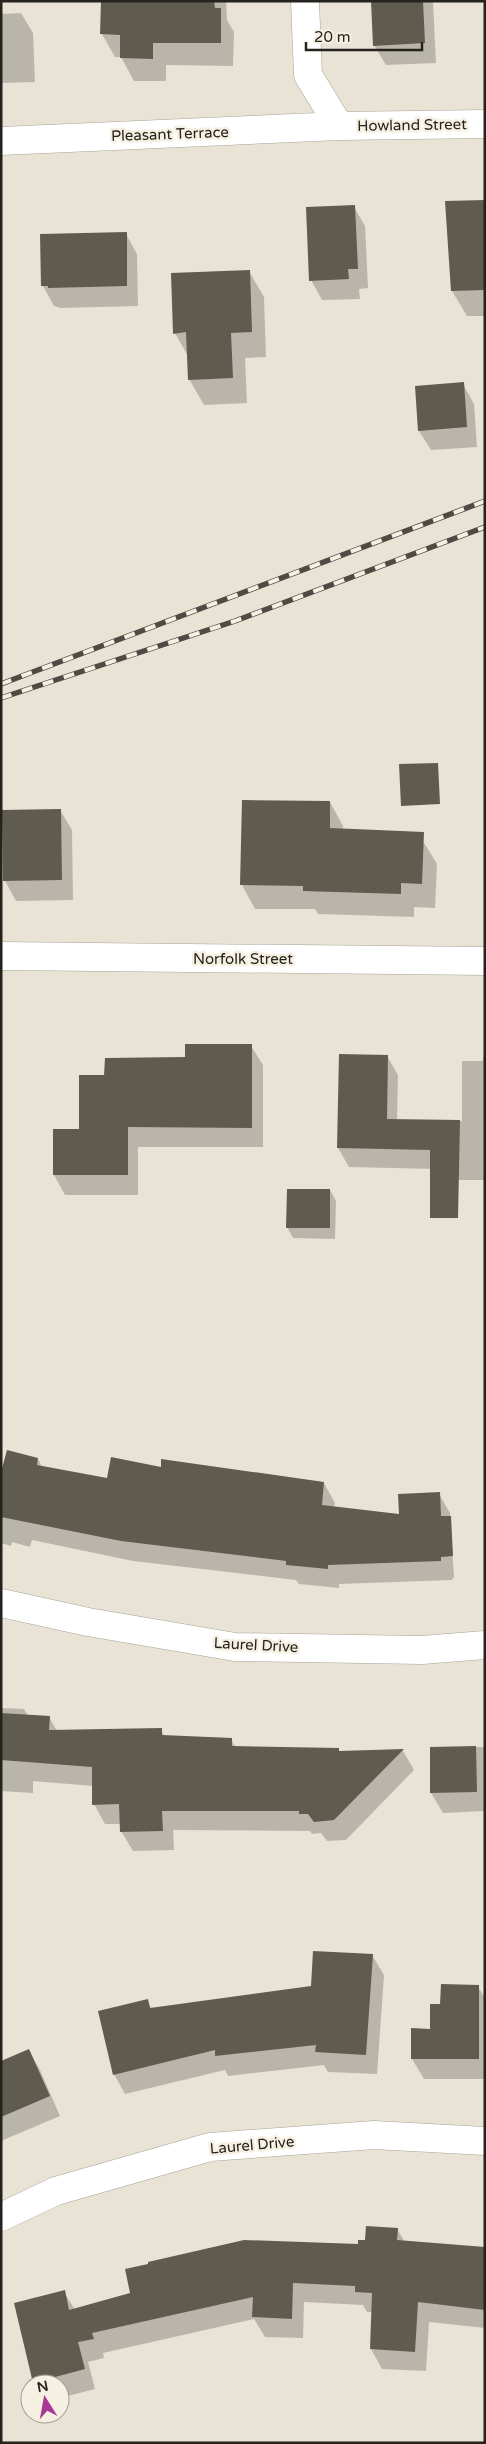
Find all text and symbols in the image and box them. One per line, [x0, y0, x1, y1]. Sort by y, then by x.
scale bar [306, 20, 422, 52]
text: 20 m [314, 28, 351, 46]
street label: Howland Street [357, 115, 467, 135]
street label: Pleasant Terrace [111, 123, 229, 145]
street label: Norfolk Street [193, 950, 293, 968]
street label: Laurel Drive [213, 1634, 299, 1656]
street label: Laurel Drive [209, 2132, 295, 2158]
north arrow [20, 2374, 70, 2424]
text: N [35, 2377, 50, 2396]

